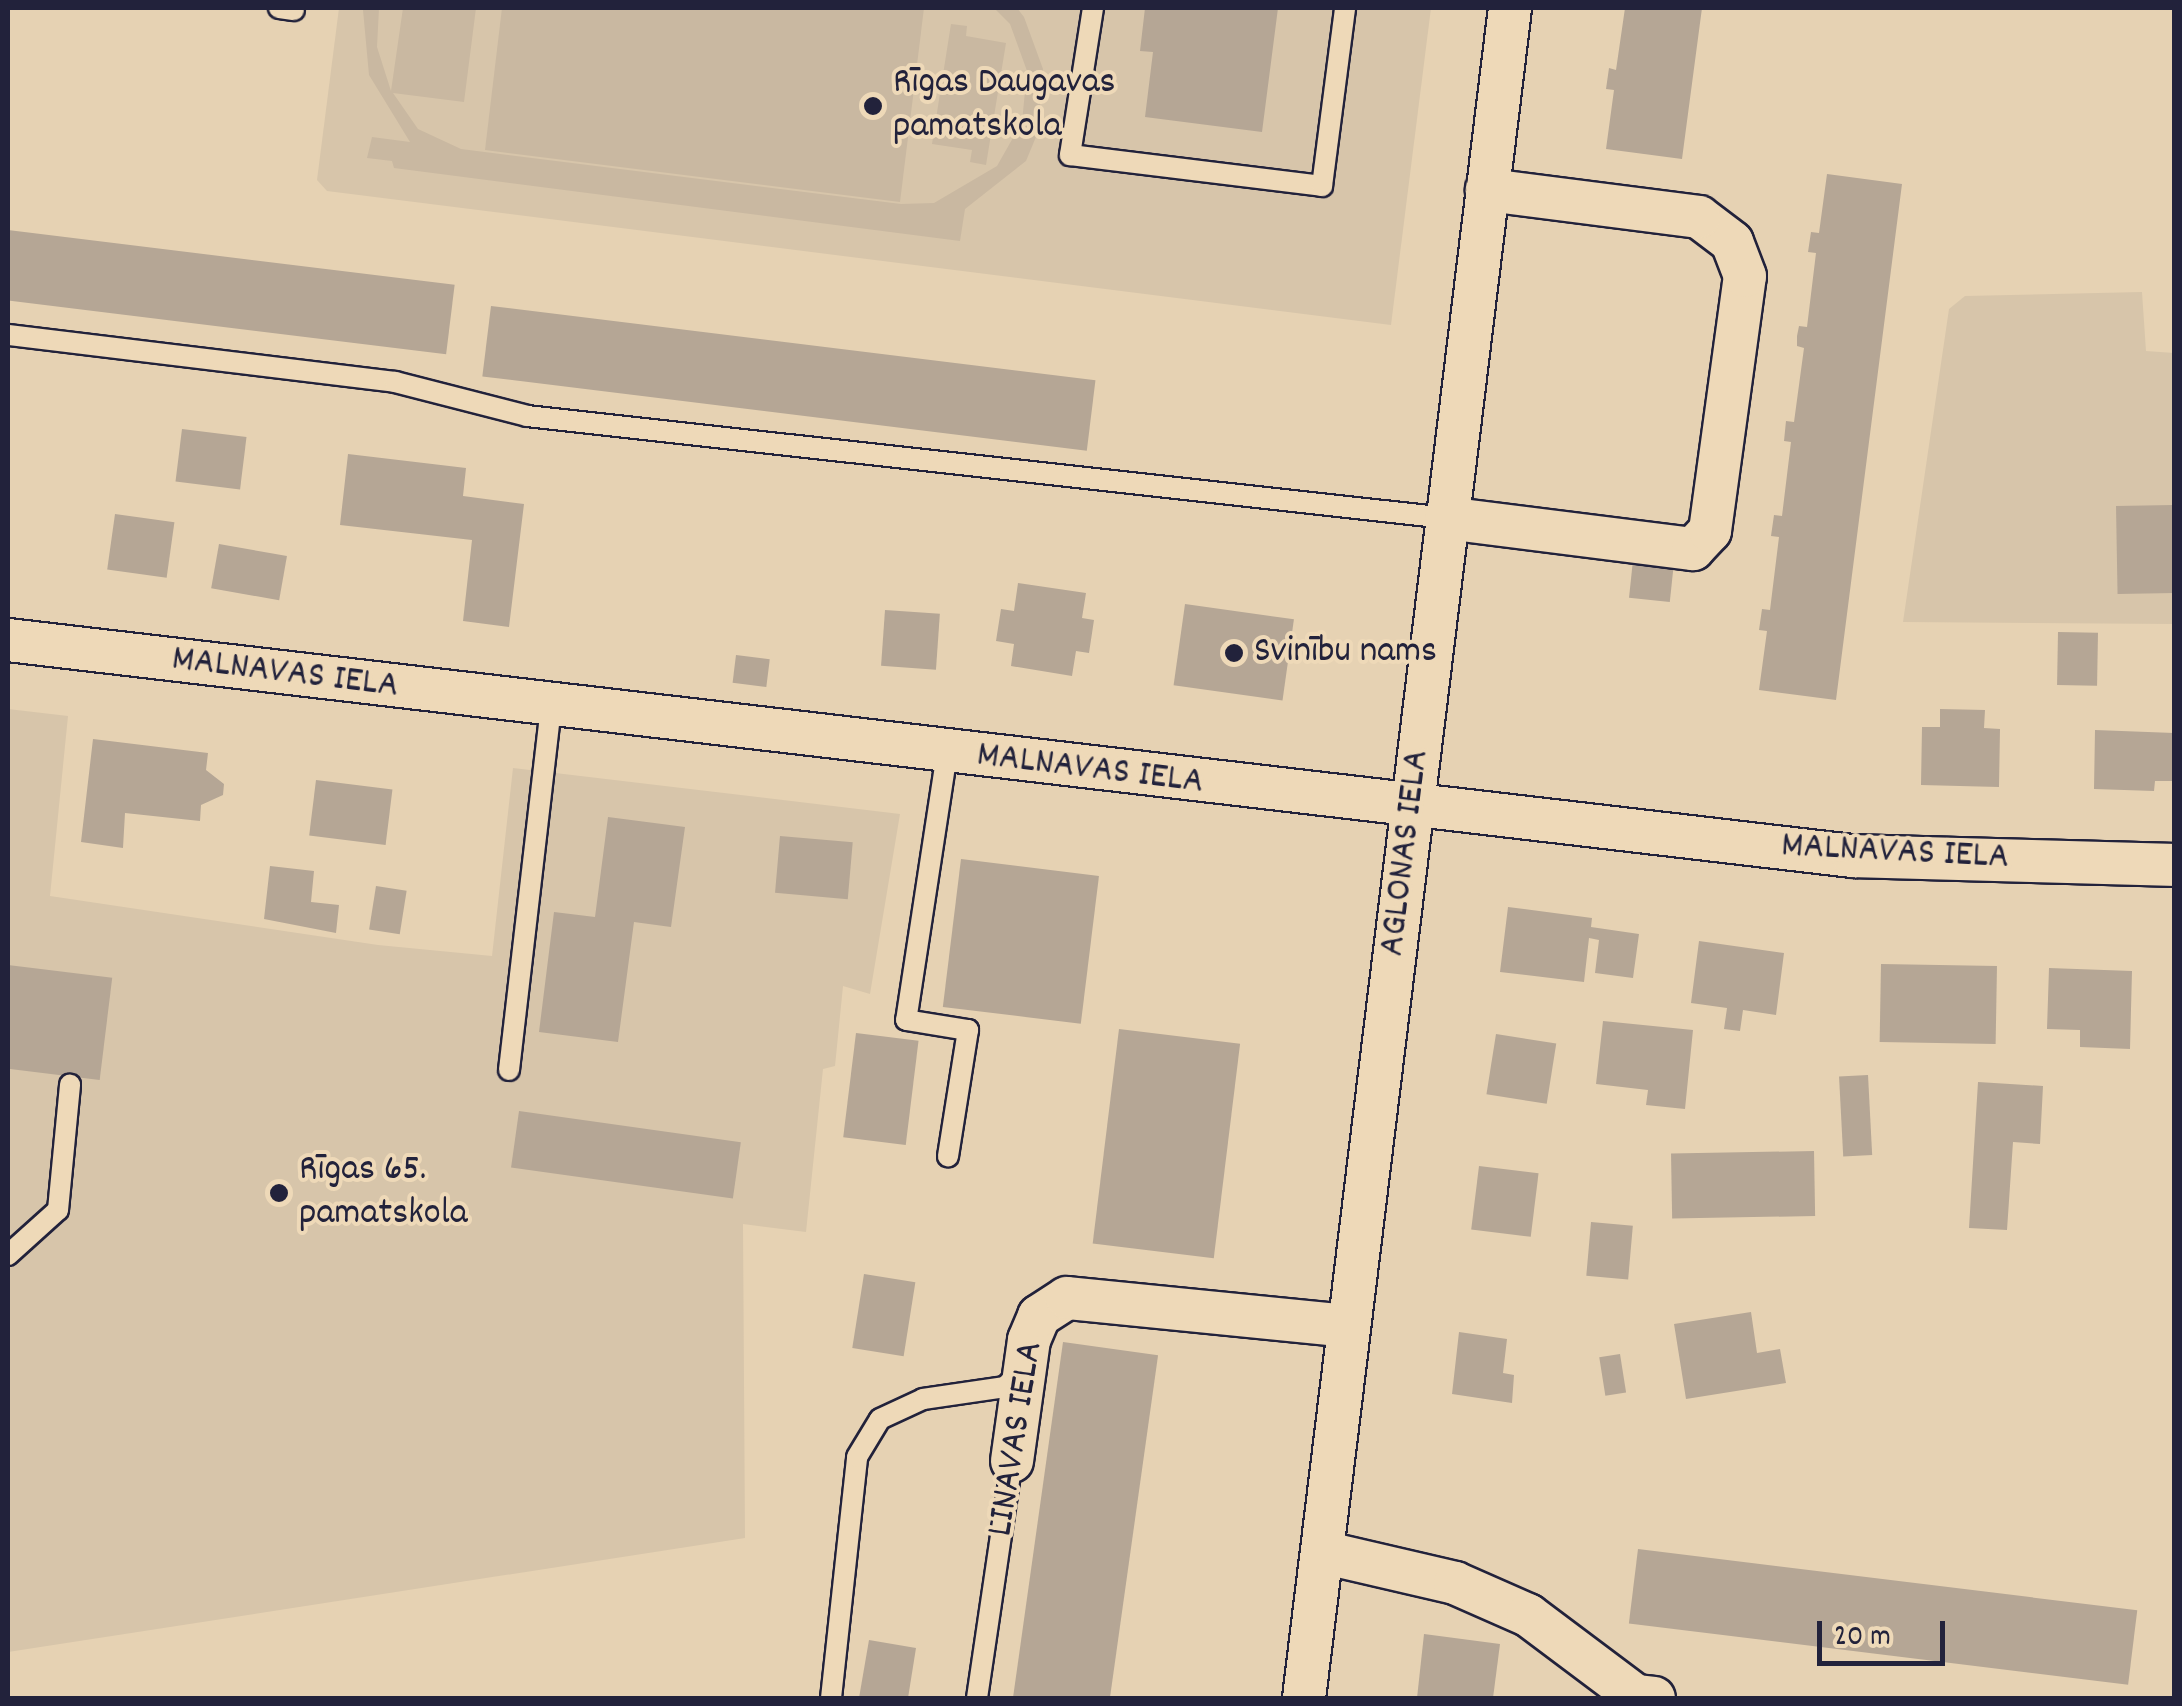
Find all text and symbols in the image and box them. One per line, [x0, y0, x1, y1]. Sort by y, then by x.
place label: Rīgas Daugavas pamatskola [893, 61, 1116, 150]
marker: Rīgas Daugavas pamatskola [862, 95, 884, 117]
place label: Svinību nams [1254, 630, 1437, 676]
street label: MALNAVAS IELA [169, 637, 401, 711]
marker: Svinību nams [1223, 642, 1245, 664]
street label: MALNAVAS IELA [974, 733, 1206, 807]
street label: AGLONAS IELA [1371, 747, 1441, 959]
street label: MALNAVAS IELA [1780, 824, 2010, 882]
place label: Rīgas 65. pamatskola [299, 1148, 468, 1238]
marker: Rīgas 65. pamatskola [268, 1182, 290, 1204]
street label: LINAVAS IELA [979, 1338, 1055, 1540]
scale bar [1822, 1601, 1950, 1663]
text: 20 m [1834, 1617, 1891, 1660]

